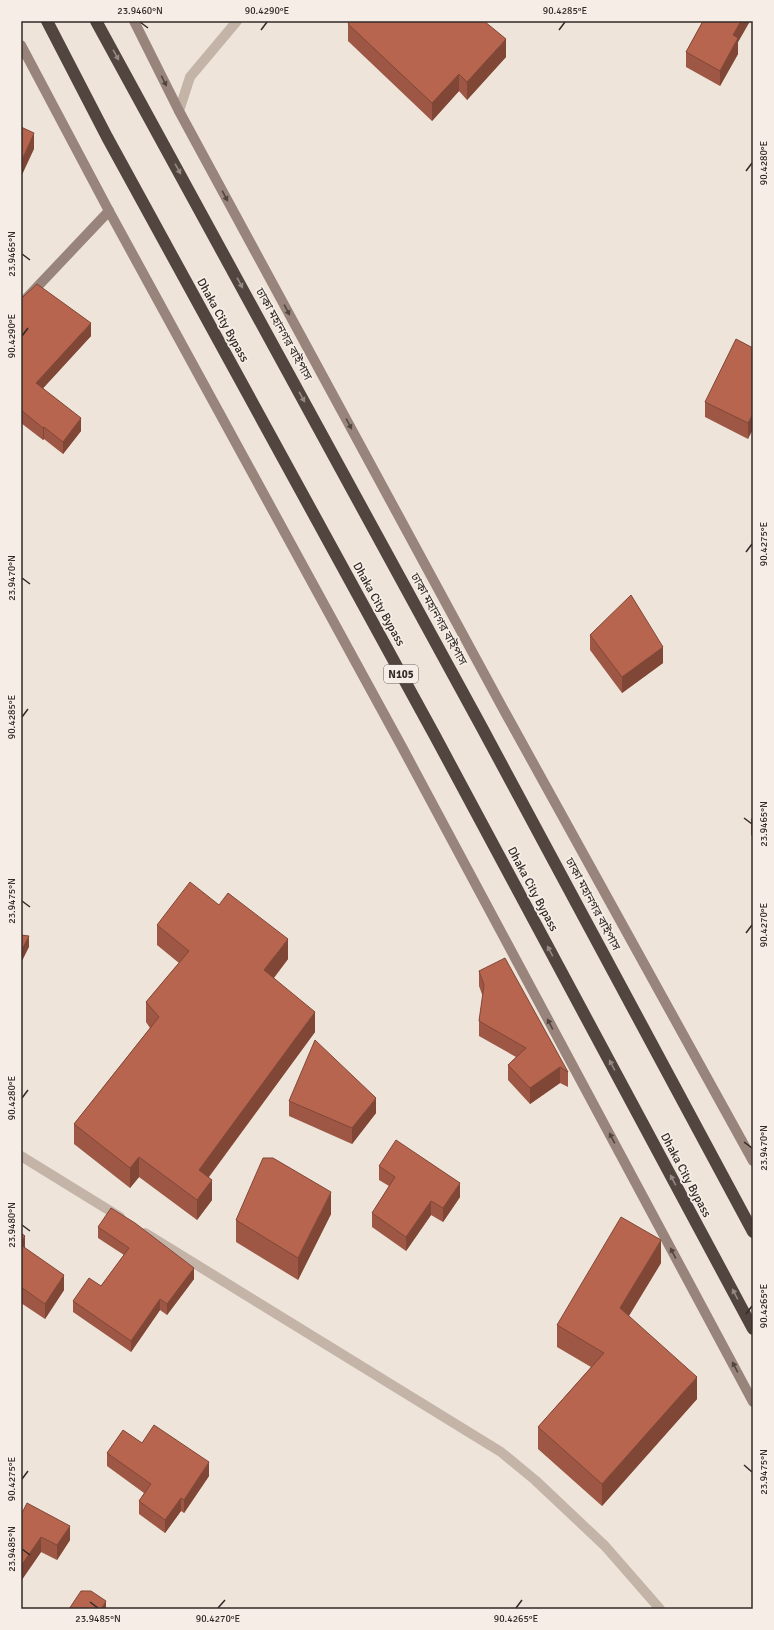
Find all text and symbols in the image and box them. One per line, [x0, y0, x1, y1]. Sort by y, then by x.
text: 23.9460°N [117, 5, 163, 17]
text: 90.4290°E [245, 5, 290, 17]
text: 90.4285°E [543, 5, 588, 17]
one-way arrow [112, 49, 119, 61]
one-way arrow [161, 75, 167, 87]
text: 90.4280°E [758, 140, 770, 185]
one-way arrow [175, 163, 181, 175]
one-way arrow [222, 190, 228, 202]
text: 23.9465°N [6, 231, 18, 277]
street label: Dhaka City Bypass [193, 276, 252, 365]
one-way arrow [237, 277, 244, 289]
street label: ঢাকা মহানগর বাইপাস [252, 284, 316, 383]
one-way arrow [284, 304, 291, 316]
text: 90.4290°E [6, 313, 18, 358]
one-way arrow [299, 391, 306, 403]
one-way arrow [346, 418, 353, 430]
text: 90.4275°E [758, 521, 770, 566]
text: 23.9470°N [6, 555, 18, 601]
street label: Dhaka City Bypass [349, 560, 408, 649]
street label: ঢাকা মহানগর বাইপাস [407, 569, 471, 668]
road number: N105 [384, 665, 418, 683]
text: 90.4285°E [6, 694, 18, 739]
text: 23.9465°N [758, 801, 770, 847]
street label: Dhaka City Bypass [504, 844, 561, 934]
street label: ঢাকা মহানগর বাইপাস [561, 854, 624, 954]
text: 23.9475°N [6, 878, 18, 924]
text: 90.4270°E [758, 902, 770, 947]
one-way arrow [547, 945, 553, 957]
one-way arrow [547, 1018, 553, 1029]
one-way arrow [608, 1059, 615, 1071]
text: 90.4280°E [6, 1075, 18, 1120]
text: 23.9470°N [758, 1125, 770, 1171]
street label: Dhaka City Bypass [657, 1130, 714, 1220]
one-way arrow [608, 1132, 615, 1144]
one-way arrow [670, 1174, 676, 1186]
text: 23.9480°N [6, 1202, 18, 1248]
one-way arrow [670, 1247, 676, 1258]
text: 90.4265°E [758, 1283, 770, 1328]
one-way arrow [731, 1289, 738, 1300]
one-way arrow [731, 1361, 738, 1373]
text: 23.9475°N [758, 1449, 770, 1495]
text: 90.4275°E [6, 1456, 18, 1501]
text: 23.9485°N [6, 1526, 18, 1572]
text: 23.9485°N [75, 1613, 121, 1625]
text: 90.4270°E [196, 1613, 241, 1625]
text: 90.4265°E [494, 1613, 539, 1625]

